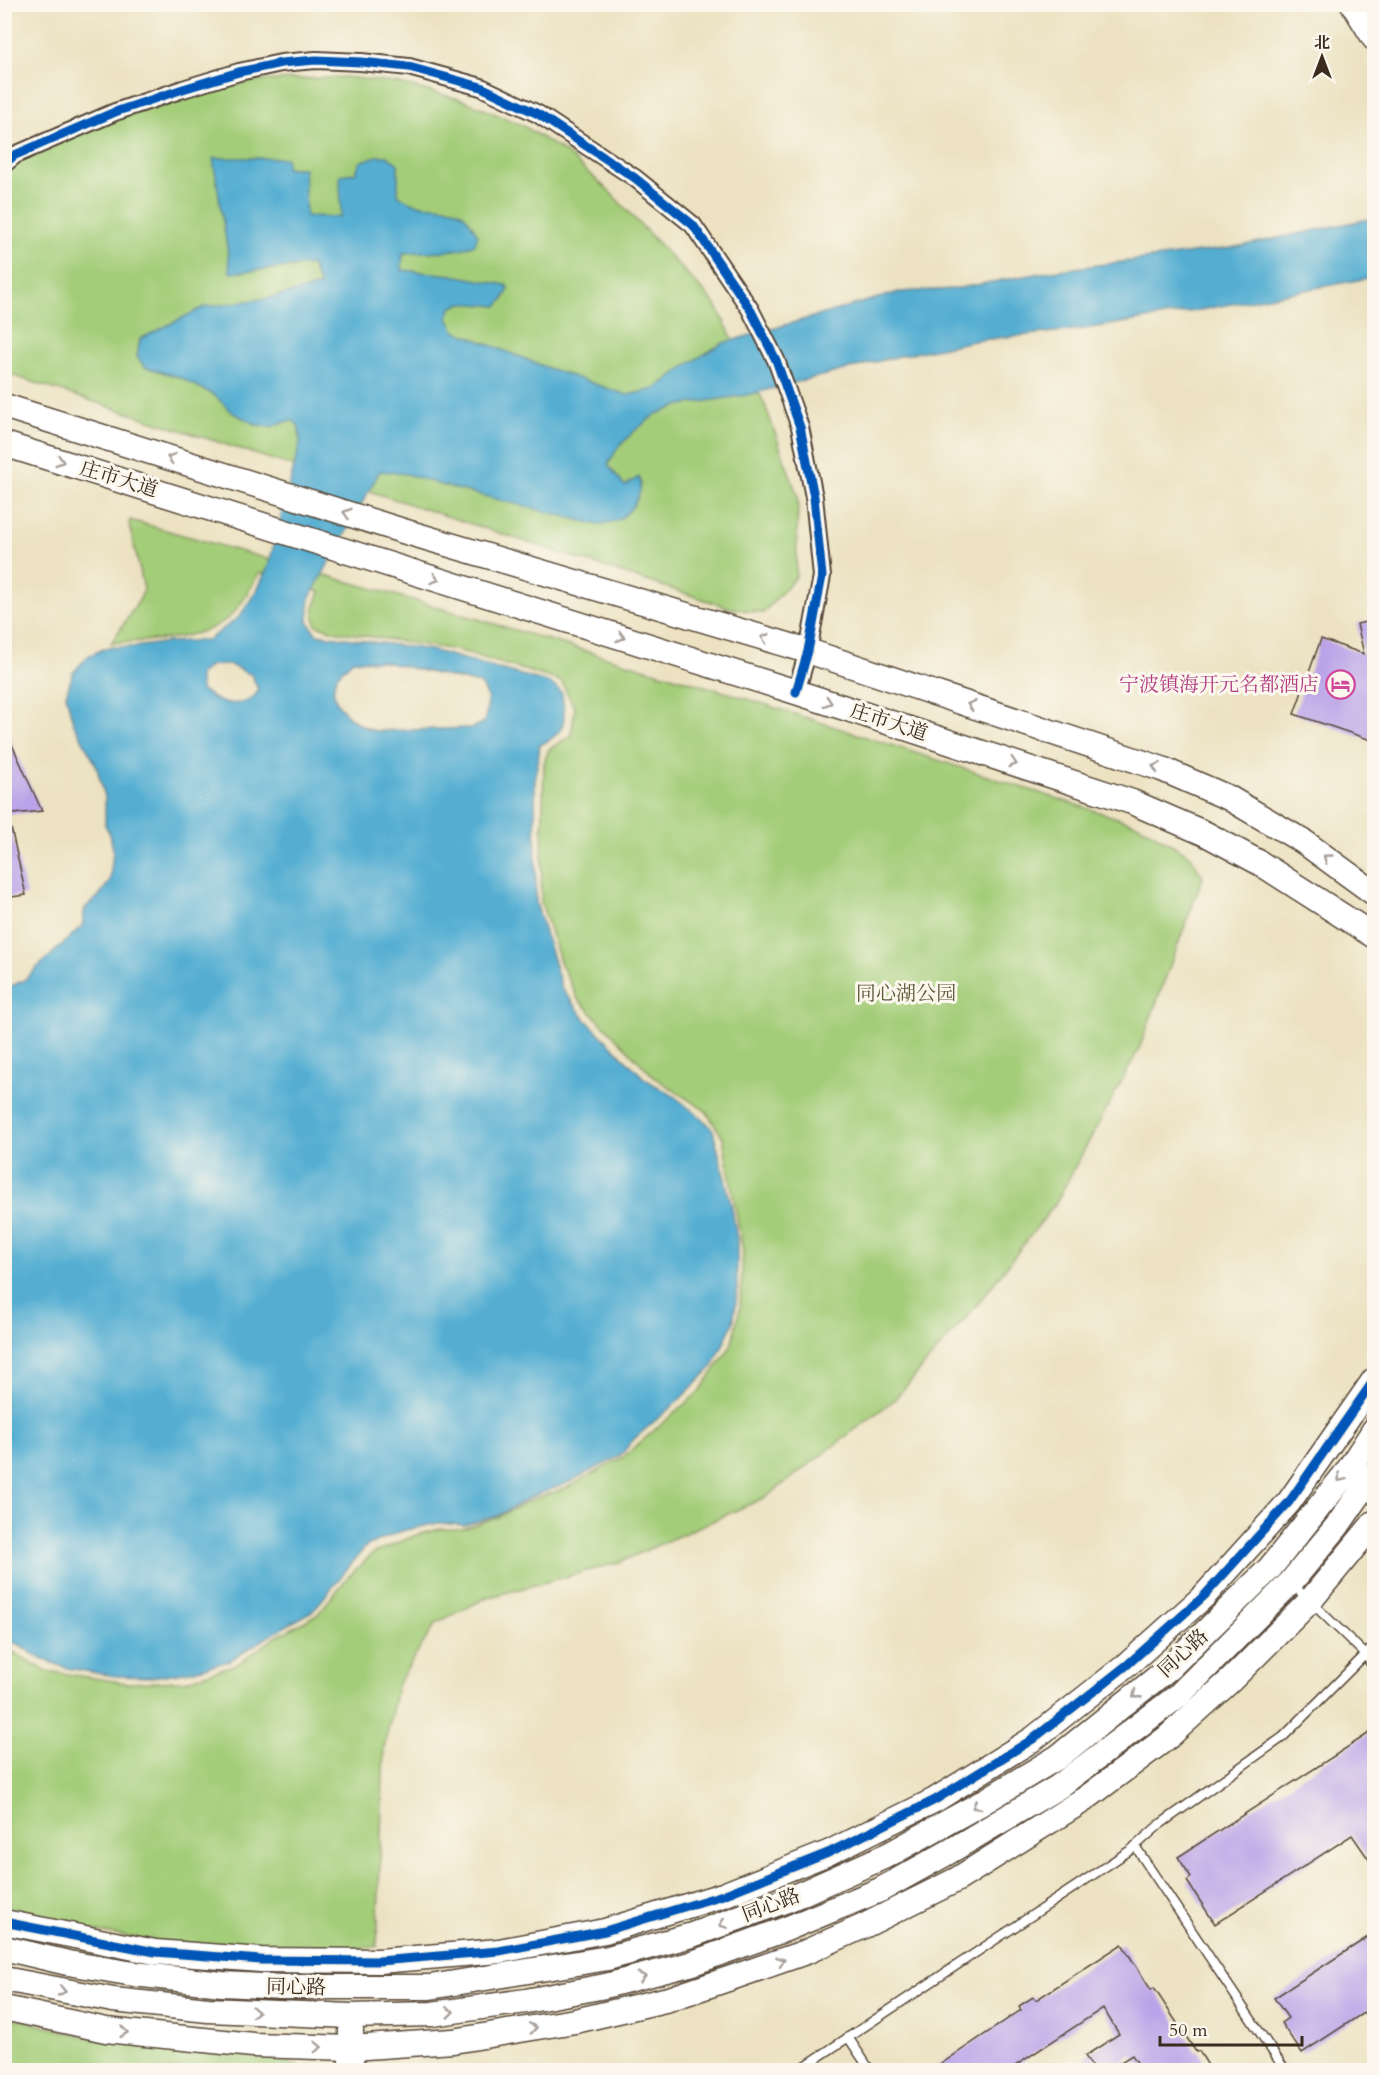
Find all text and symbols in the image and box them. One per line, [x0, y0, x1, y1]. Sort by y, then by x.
north arrow [1292, 27, 1352, 87]
text: 北 [1314, 32, 1330, 54]
one-way arrow [166, 453, 177, 466]
one-way arrow [54, 454, 65, 466]
street label: 庄市大道 [77, 454, 161, 504]
one-way arrow [342, 508, 353, 521]
one-way arrow [429, 572, 440, 584]
one-way arrow [615, 630, 626, 642]
one-way arrow [760, 633, 771, 645]
hotel icon: 宁波镇海开元名都酒店 [1324, 668, 1356, 700]
place label: 宁波镇海开元名都酒店 [1119, 671, 1319, 698]
one-way arrow [822, 694, 833, 707]
street label: 庄市大道 [847, 697, 931, 747]
one-way arrow [966, 700, 977, 712]
one-way arrow [1007, 756, 1018, 768]
one-way arrow [1151, 761, 1162, 774]
one-way arrow [1323, 854, 1334, 865]
park label: 同心湖公园 [856, 980, 956, 1007]
one-way arrow [1338, 1471, 1349, 1482]
street label: 同心路 [1152, 1623, 1214, 1683]
one-way arrow [1131, 1687, 1142, 1698]
one-way arrow [972, 1799, 982, 1810]
street label: 同心路 [738, 1882, 804, 1928]
one-way arrow [719, 1916, 729, 1929]
one-way arrow [775, 1955, 786, 1968]
one-way arrow [637, 1971, 647, 1984]
street label: 同心路 [266, 1973, 326, 2001]
one-way arrow [57, 1984, 67, 1997]
one-way arrow [251, 2006, 260, 2019]
one-way arrow [446, 2006, 455, 2018]
scale bar [1160, 2009, 1302, 2047]
text: 50 m [1169, 2018, 1208, 2043]
one-way arrow [527, 2022, 537, 2035]
one-way arrow [119, 2025, 128, 2038]
one-way arrow [313, 2040, 322, 2053]

